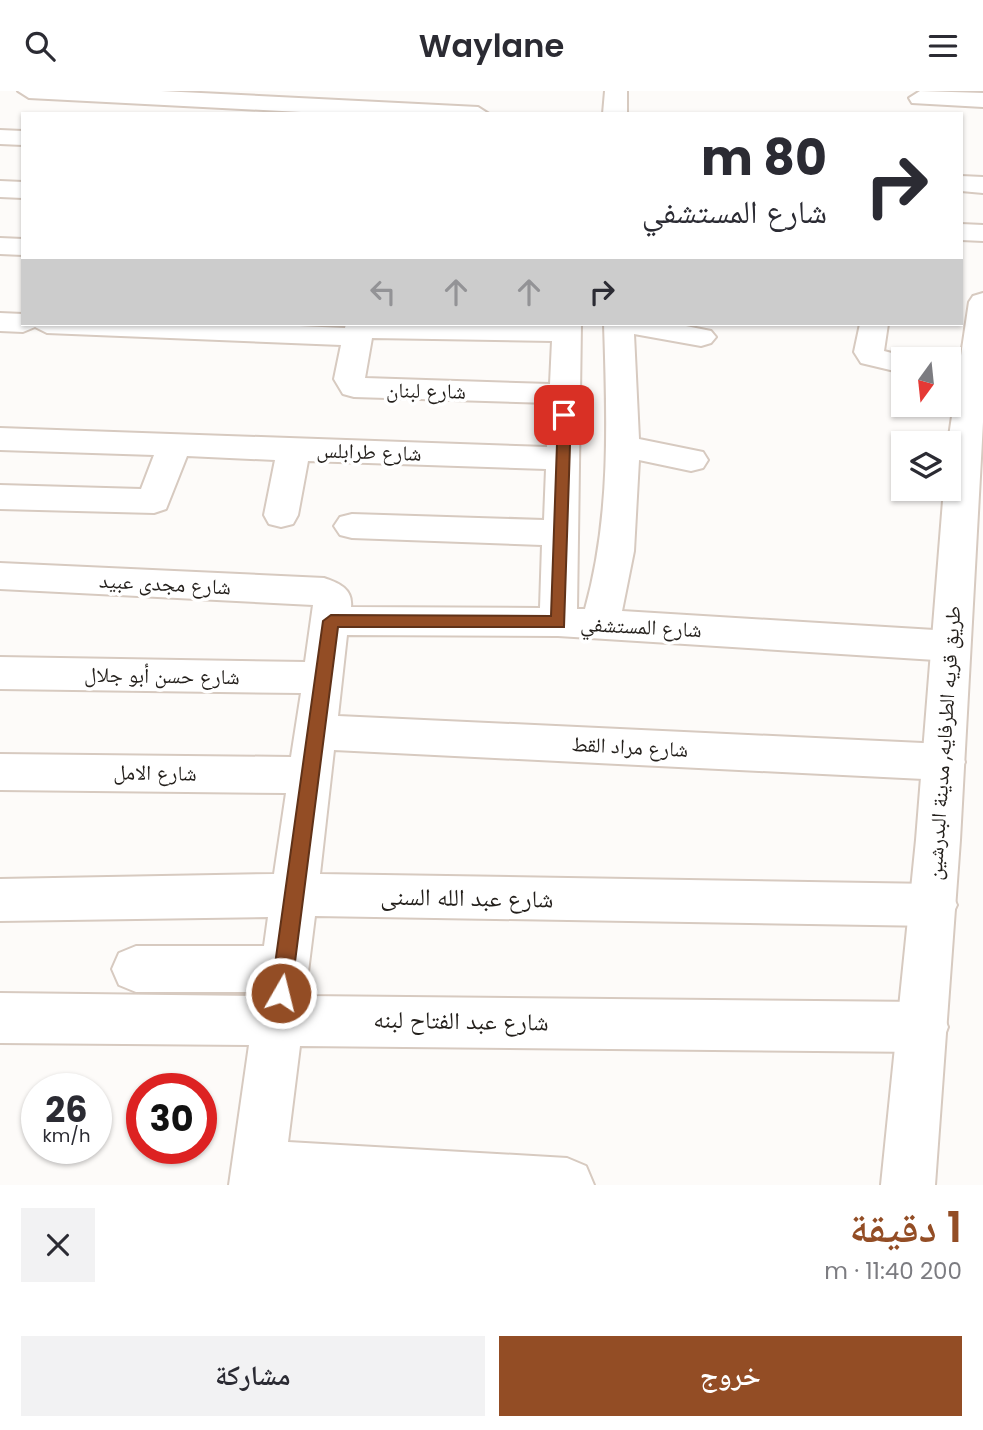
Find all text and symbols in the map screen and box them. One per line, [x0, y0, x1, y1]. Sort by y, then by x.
text: Waylane [419, 23, 564, 68]
icon: search [21, 27, 59, 65]
icon: menu [924, 27, 962, 65]
text: 80 m [701, 124, 827, 192]
icon: right [851, 140, 942, 231]
text: شارع المستشفي [642, 189, 827, 234]
icon: left [364, 273, 402, 311]
icon: ahead [437, 273, 475, 311]
icon: ahead [510, 273, 548, 311]
icon: right [583, 273, 621, 311]
north arrow [891, 347, 961, 417]
map controls [891, 347, 961, 501]
street label: شارع لبنان [386, 375, 466, 406]
pin [534, 385, 594, 445]
icon: arrive [545, 396, 583, 434]
button: layers [891, 431, 961, 501]
street label: شارع طرابلس [316, 435, 422, 468]
street label: شارع مجدى عبيد [98, 566, 232, 601]
street label: طريق قريه الطرفايه, مدينة البدرشين [919, 605, 968, 881]
street label: شارع المستشفي [579, 609, 703, 646]
street label: شارع حسن أبو جلال [84, 660, 240, 691]
street label: شارع مراد القط [571, 729, 689, 764]
street label: شارع الامل [113, 757, 197, 788]
street label: شارع عبد الله السنى [380, 879, 554, 916]
position arrow [244, 956, 318, 1030]
street label: شارع عبد الفتاح لبنه [373, 1002, 549, 1039]
speed limit sign: 30 [126, 1073, 217, 1164]
text: 26 [45, 1085, 88, 1134]
text: km/h [43, 1123, 90, 1148]
text: 1 دقيقة [850, 1198, 962, 1257]
button: close [21, 1208, 95, 1282]
text: 200 m · 11:40 [824, 1255, 962, 1287]
button: مشاركة [21, 1336, 485, 1416]
button: خروج [499, 1336, 962, 1416]

